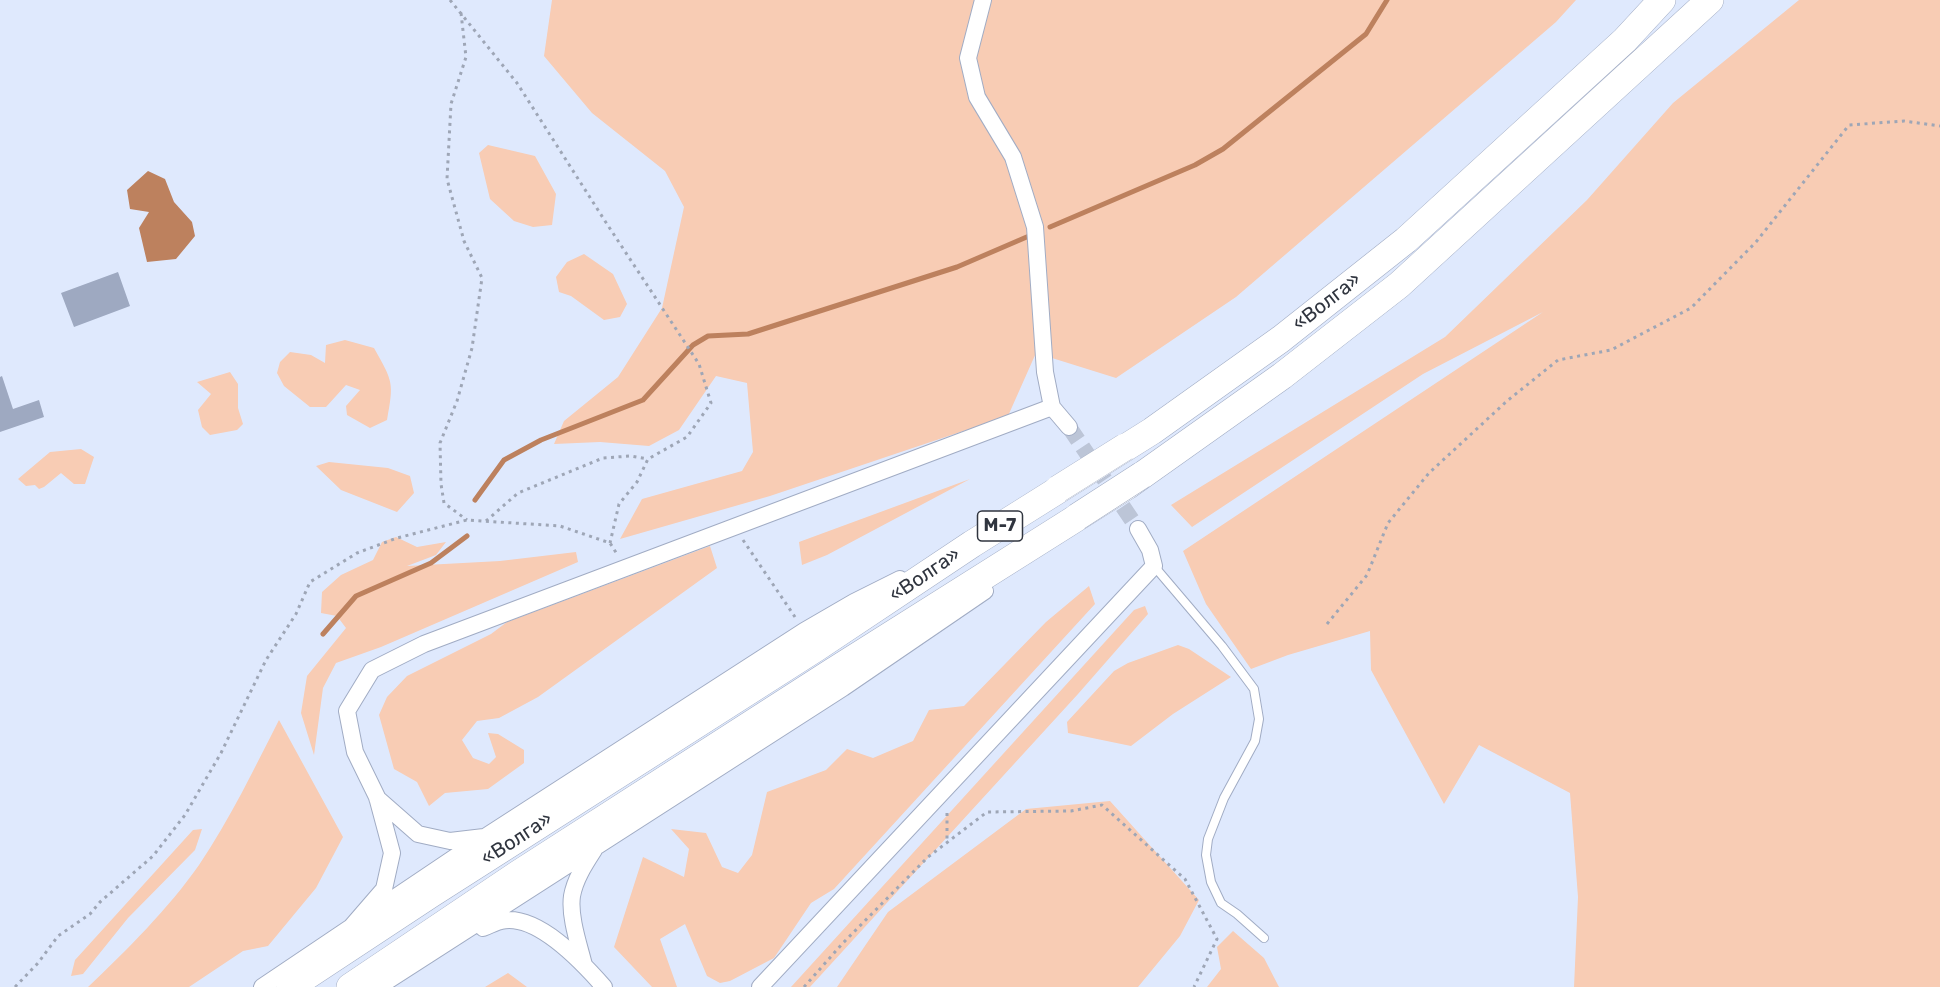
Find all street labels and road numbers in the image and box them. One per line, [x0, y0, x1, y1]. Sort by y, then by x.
street label: «Волга» [1288, 268, 1366, 336]
road number: М-7 [978, 511, 1022, 541]
street label: «Волга» [885, 543, 965, 607]
street label: «Волга» [477, 807, 557, 871]

